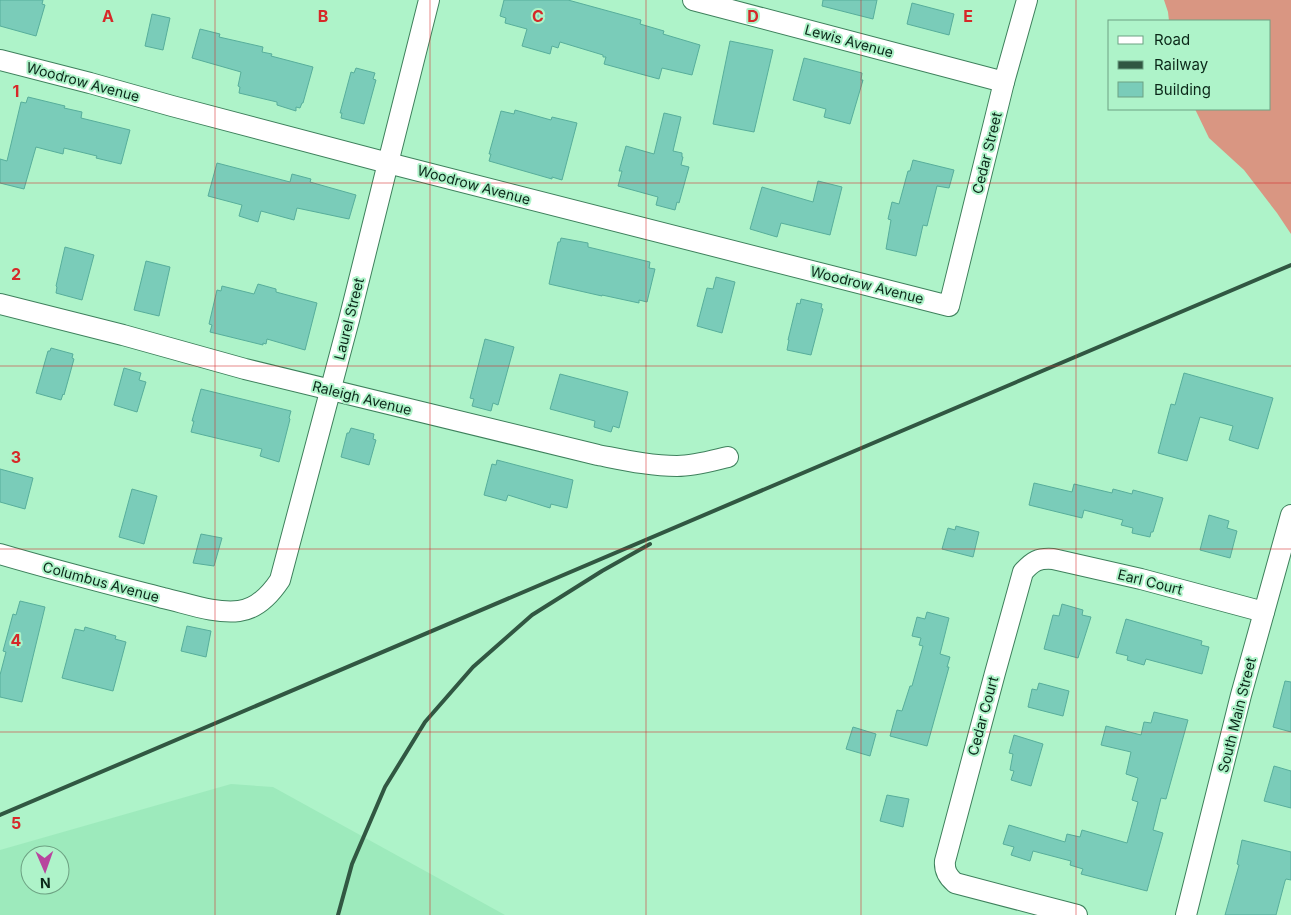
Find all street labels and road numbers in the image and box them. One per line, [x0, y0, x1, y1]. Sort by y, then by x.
street label: Lewis Avenue [803, 21, 895, 61]
street label: Woodrow Avenue [25, 58, 141, 105]
street label: Cedar Street [968, 110, 1005, 195]
street label: Woodrow Avenue [416, 161, 532, 208]
street label: Woodrow Avenue [809, 262, 926, 307]
street label: Laurel Street [330, 276, 367, 362]
street label: Raleigh Avenue [311, 377, 414, 418]
street label: Columbus Avenue [41, 558, 161, 605]
street label: Earl Court [1116, 565, 1185, 598]
street label: South Main Street [1214, 655, 1259, 774]
street label: Cedar Court [964, 674, 1001, 757]

